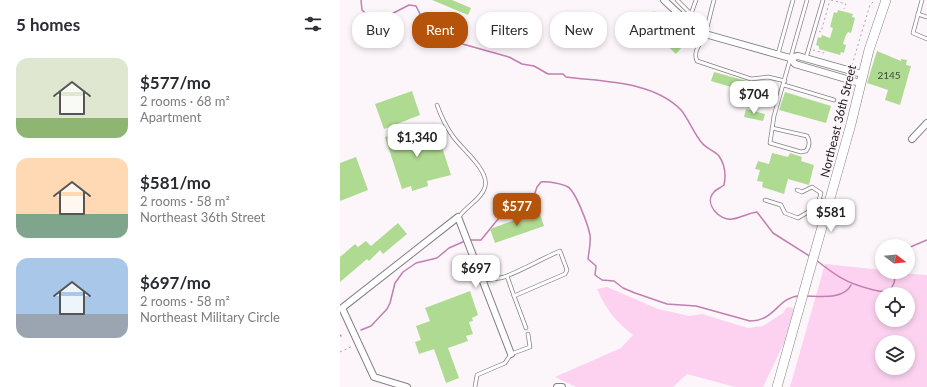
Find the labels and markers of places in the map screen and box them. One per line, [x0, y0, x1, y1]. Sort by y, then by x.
pin: $704 [730, 81, 778, 115]
pin: $1,340 [384, 124, 450, 158]
pin: $577 [493, 193, 541, 227]
pin: $581 [807, 199, 855, 233]
pin: $697 [452, 255, 500, 289]

